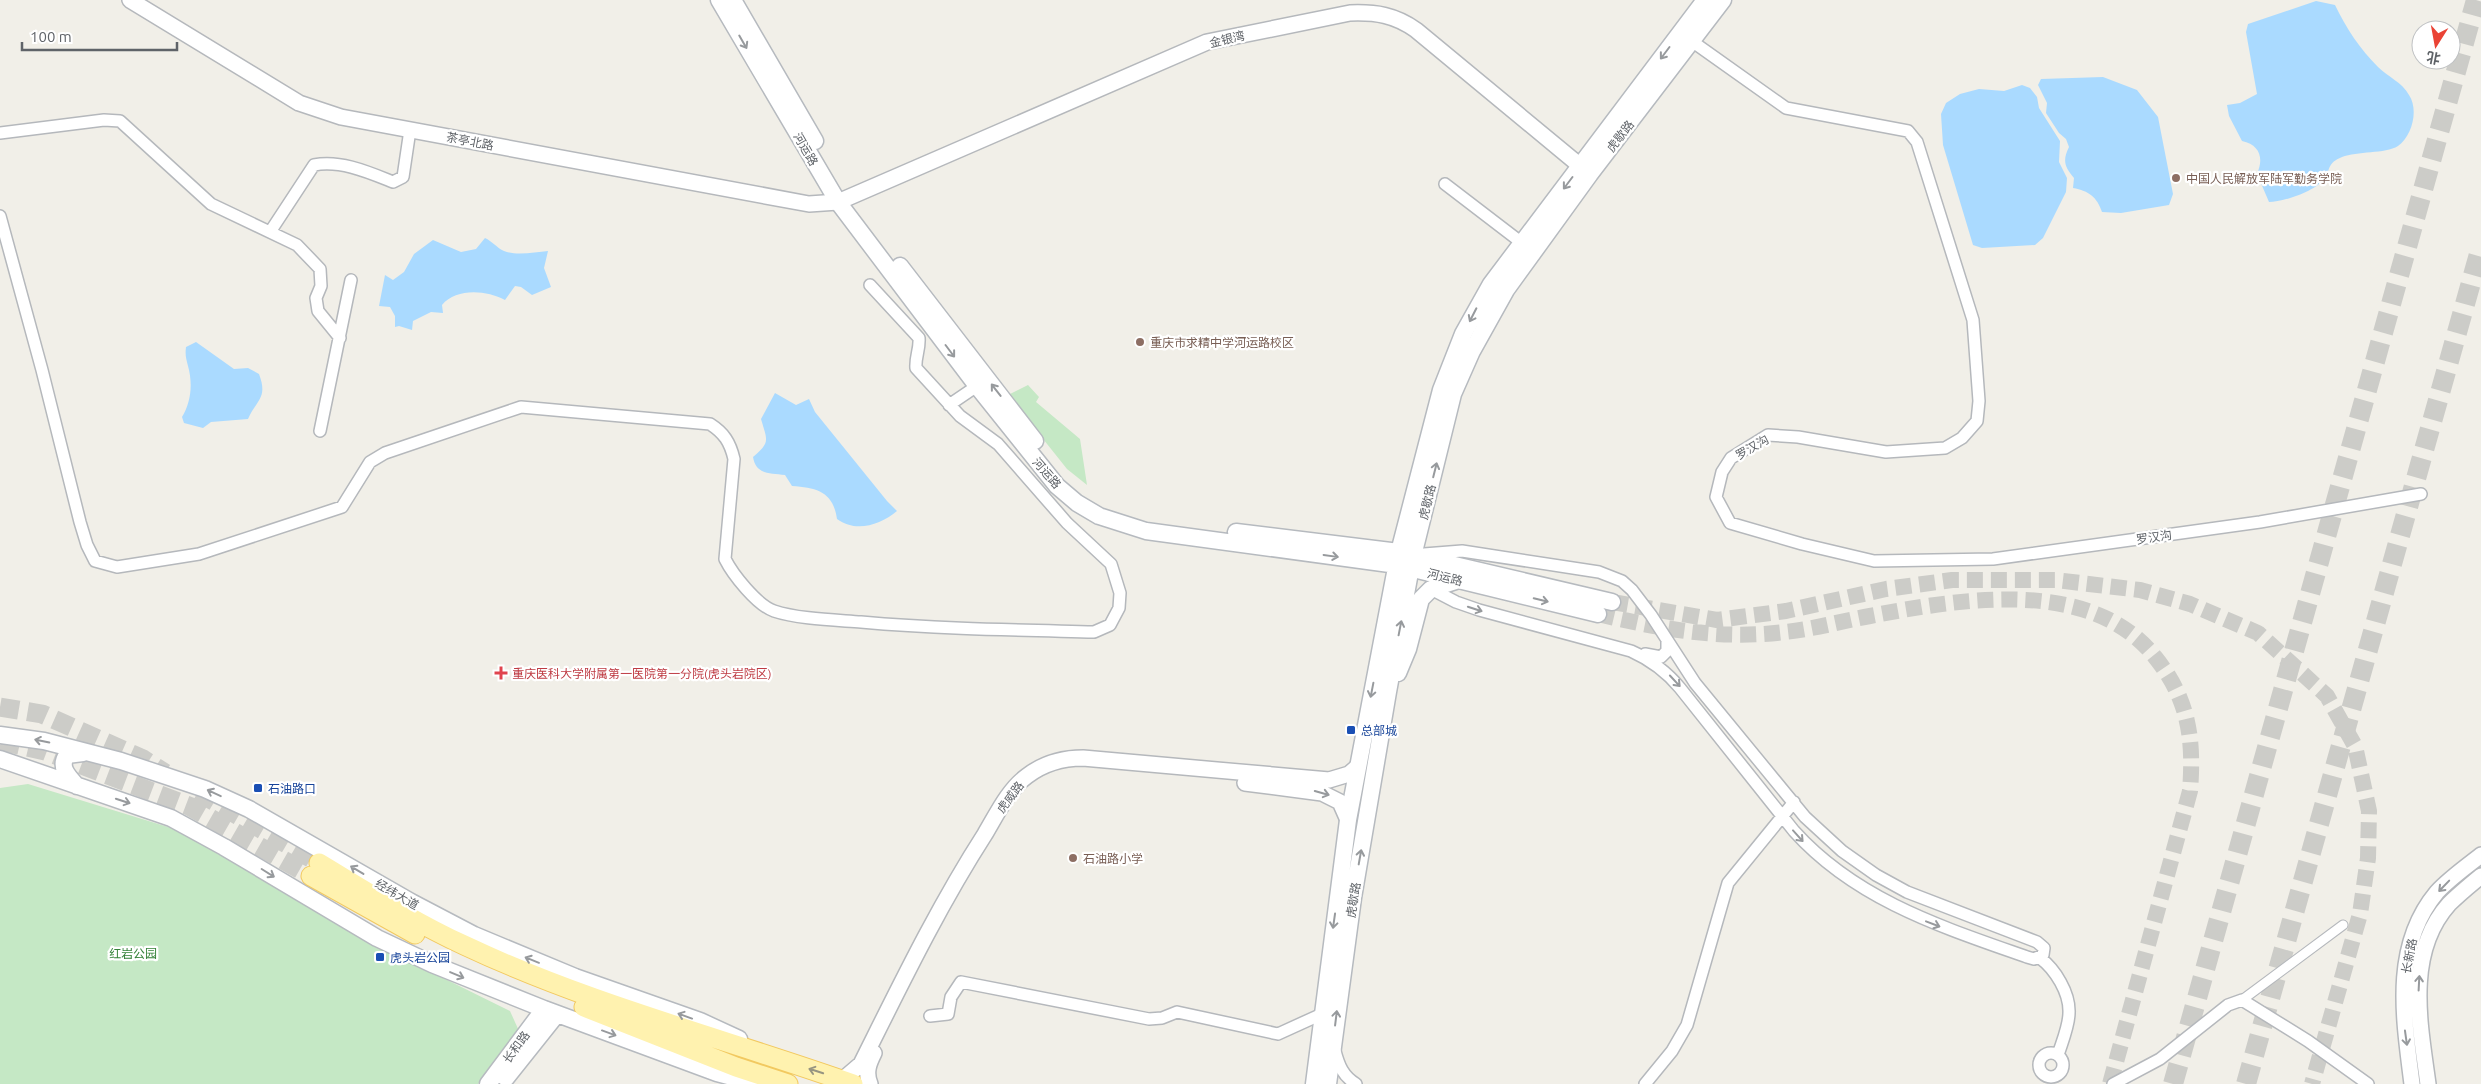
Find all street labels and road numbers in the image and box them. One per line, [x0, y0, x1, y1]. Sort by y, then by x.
street label: 金银湾 [1208, 29, 1246, 49]
street label: 虎歇路 [1604, 118, 1636, 154]
street label: 茶亭北路 [445, 130, 495, 152]
street label: 河运路 [791, 130, 821, 168]
street label: 罗汉沟 [1733, 432, 1771, 462]
street label: 河运路 [1030, 455, 1064, 491]
street label: 虎歇路 [1416, 483, 1438, 521]
street label: 罗汉沟 [2135, 528, 2173, 546]
street label: 河运路 [1426, 566, 1464, 588]
street label: 虎威路 [994, 779, 1026, 815]
street label: 经纬大道 [373, 876, 421, 912]
street label: 虎歇路 [1344, 881, 1362, 919]
street label: 长新路 [2399, 937, 2419, 975]
street label: 长和路 [500, 1029, 532, 1065]

